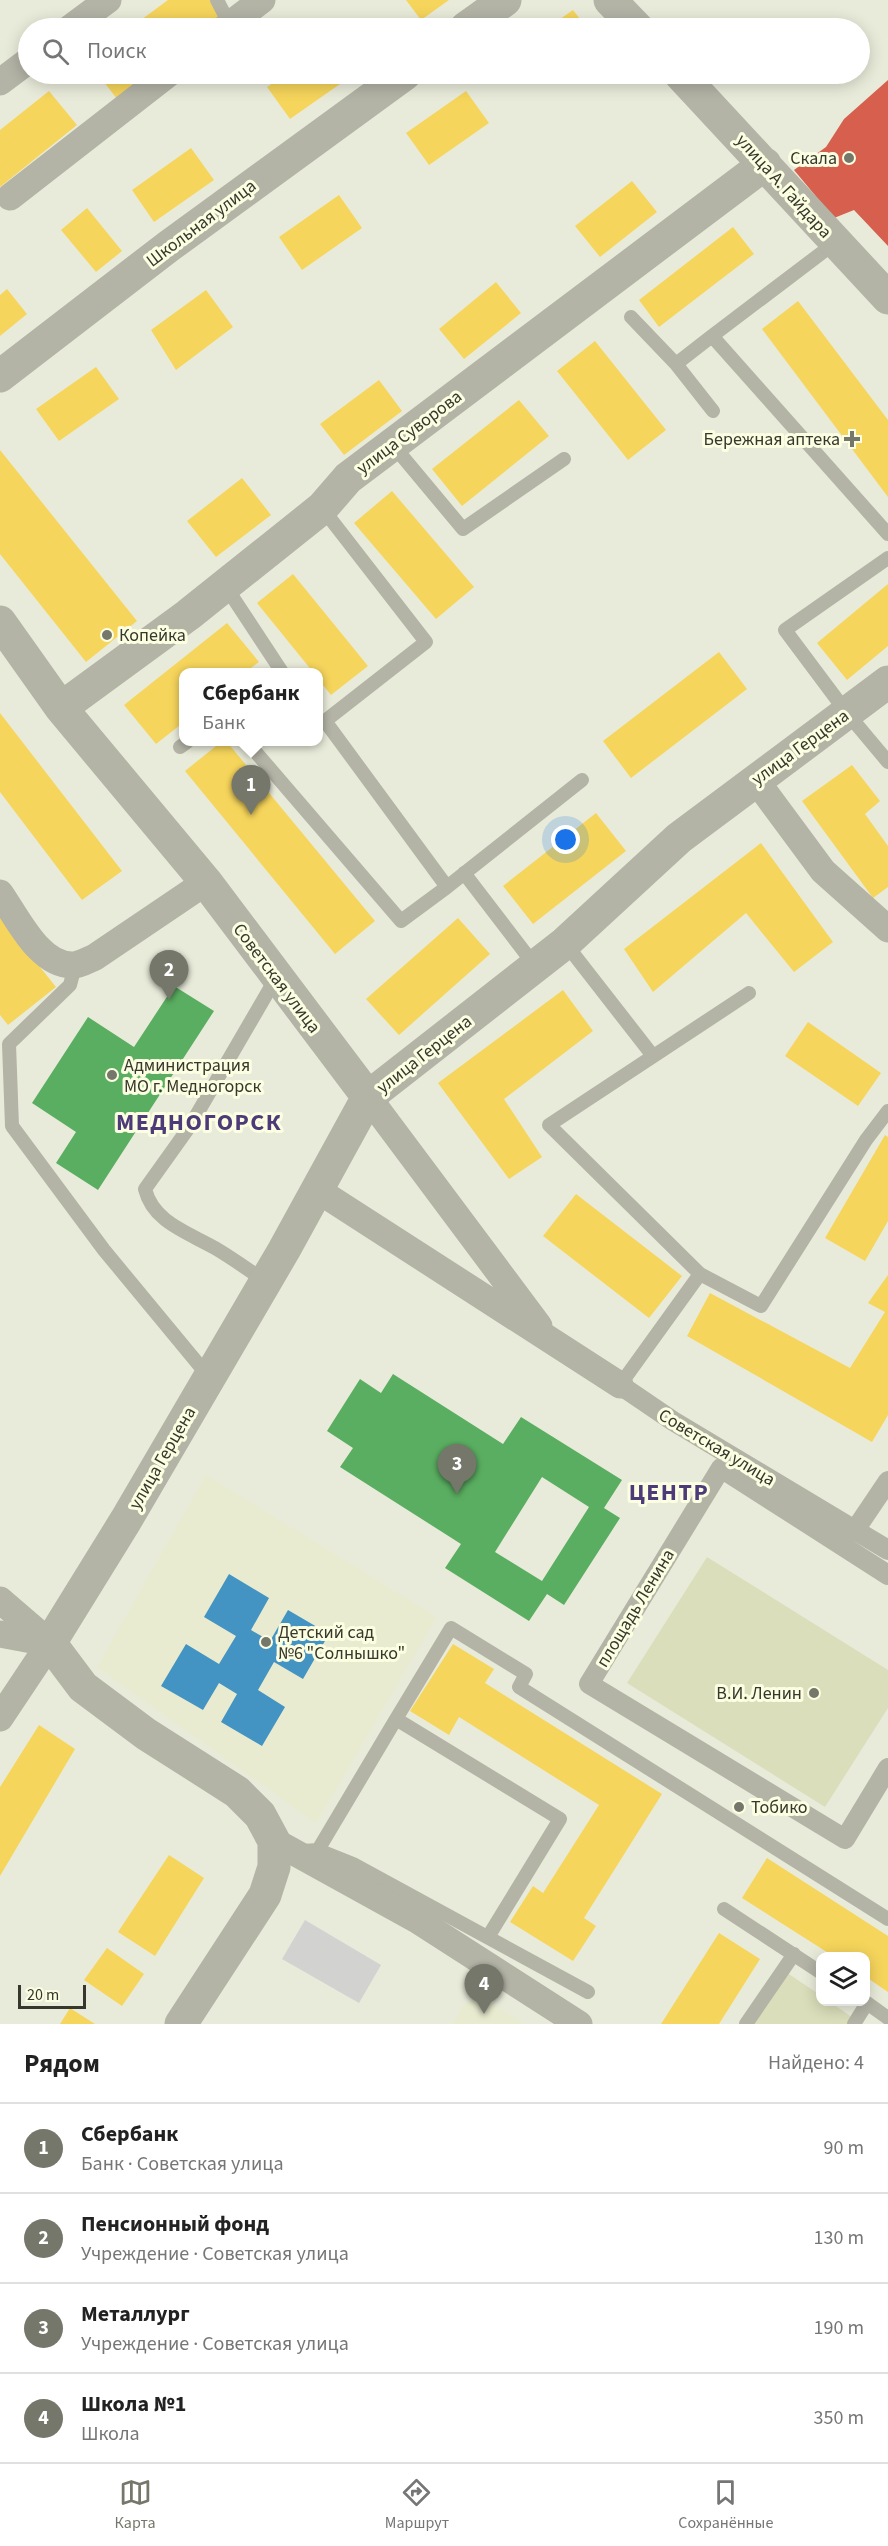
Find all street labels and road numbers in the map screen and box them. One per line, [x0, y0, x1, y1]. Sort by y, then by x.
street label: улица А. Гайдара [730, 129, 837, 244]
street label: Школьная улица [141, 174, 261, 273]
street label: улица Суворова [351, 384, 467, 480]
street label: улица Герцена [746, 704, 854, 791]
street label: Советская улица [227, 918, 326, 1039]
street label: улица Герцена [371, 1009, 477, 1100]
street label: улица Герцена [123, 1402, 202, 1514]
street label: Советская улица [654, 1403, 780, 1492]
street label: площадь Ленина [590, 1544, 681, 1672]

